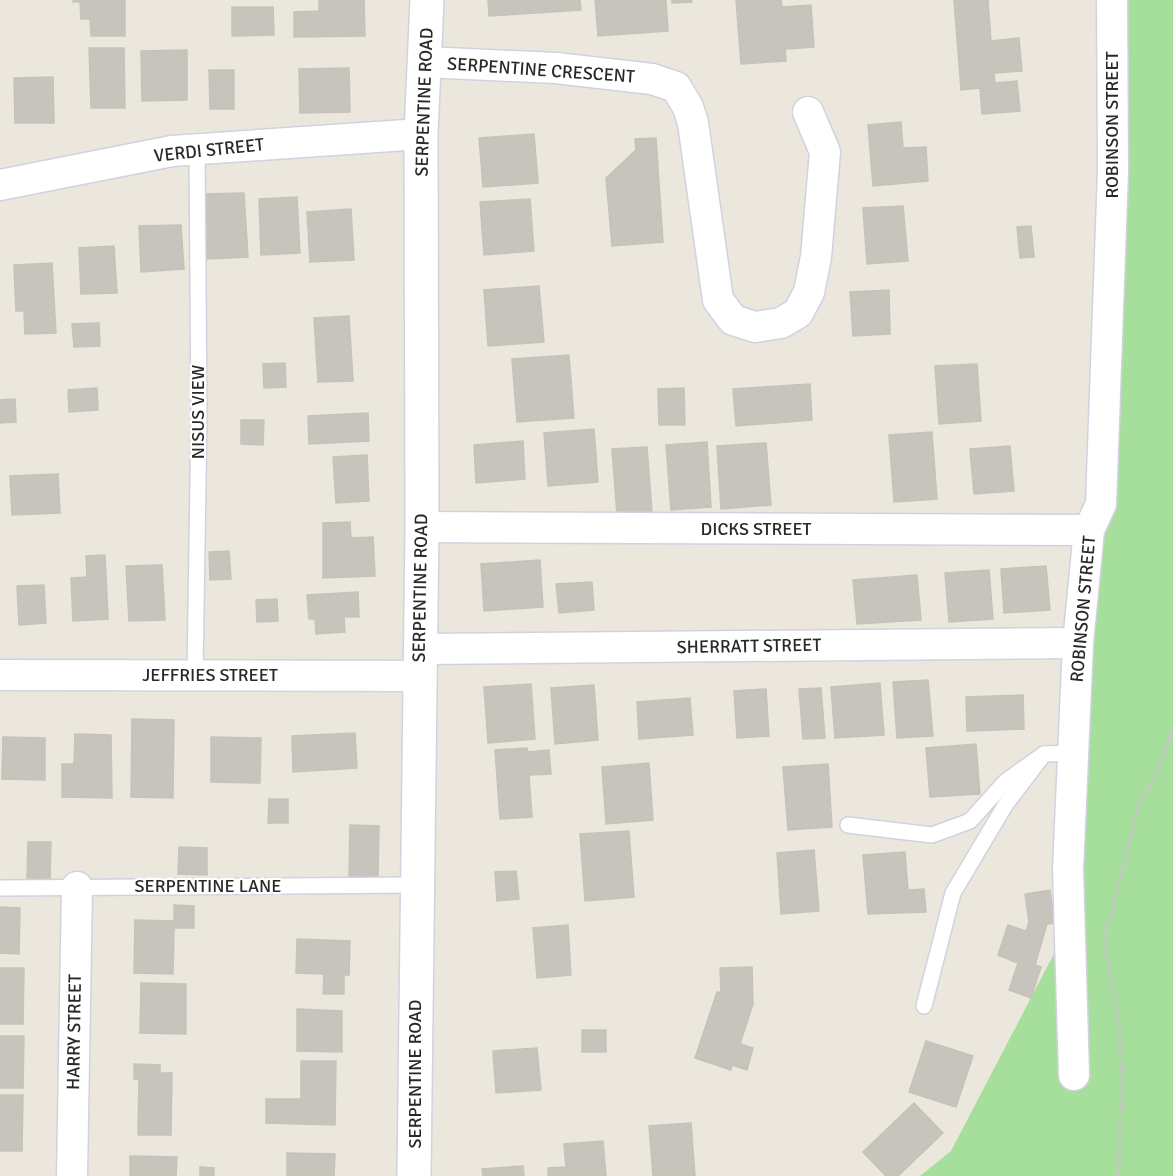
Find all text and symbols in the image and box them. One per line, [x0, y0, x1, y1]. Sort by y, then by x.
street label: SERPENTINE ROAD [410, 27, 438, 177]
street label: ROBINSON STREET [1101, 51, 1123, 199]
street label: SERPENTINE CRESCENT [446, 52, 636, 88]
street label: VERDI STREET [153, 133, 265, 167]
street label: NISUS VIEW [187, 365, 209, 459]
street label: SERPENTINE ROAD [408, 513, 432, 663]
street label: DICKS STREET [701, 518, 812, 540]
street label: ROBINSON STREET [1066, 535, 1100, 683]
street label: SHERRATT STREET [677, 634, 822, 658]
street label: JEFFRIES STREET [142, 664, 278, 686]
street label: SERPENTINE LANE [135, 875, 281, 897]
street label: HARRY STREET [62, 974, 86, 1090]
street label: SERPENTINE ROAD [404, 1000, 426, 1148]

